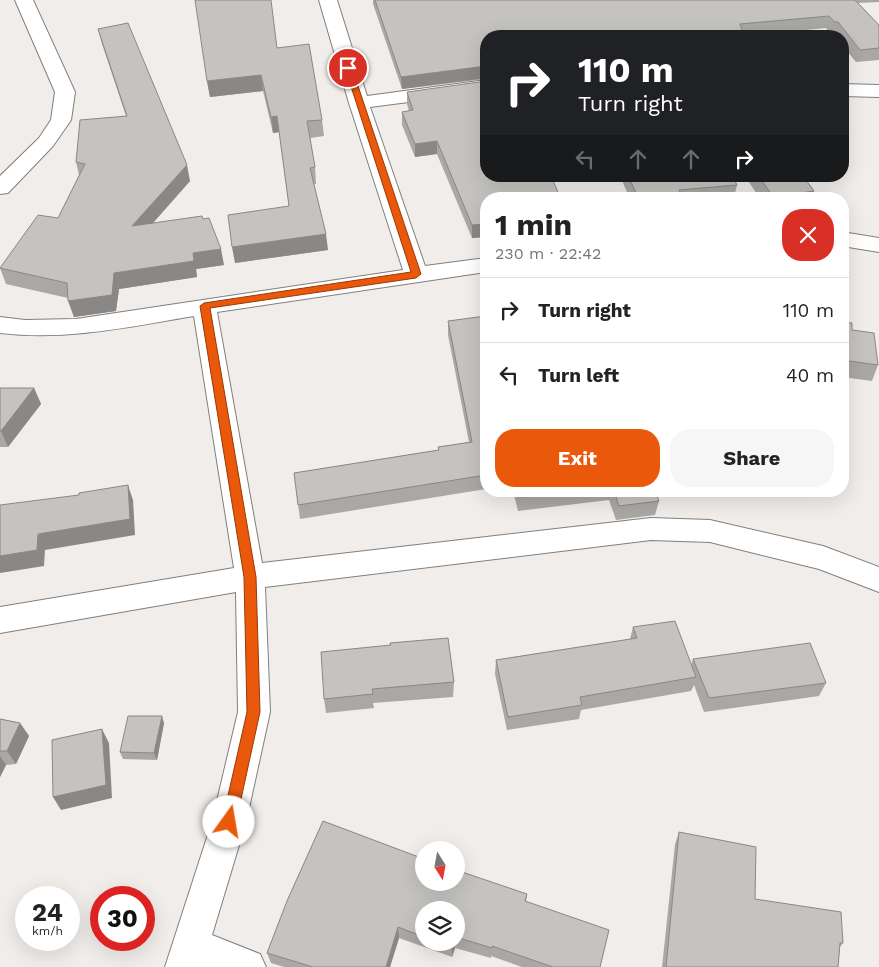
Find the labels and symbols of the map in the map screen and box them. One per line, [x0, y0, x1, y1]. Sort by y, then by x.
pin [327, 47, 369, 89]
position arrow [202, 795, 254, 847]
north arrow [415, 841, 465, 891]
speed limit sign: 30 [90, 886, 155, 951]

